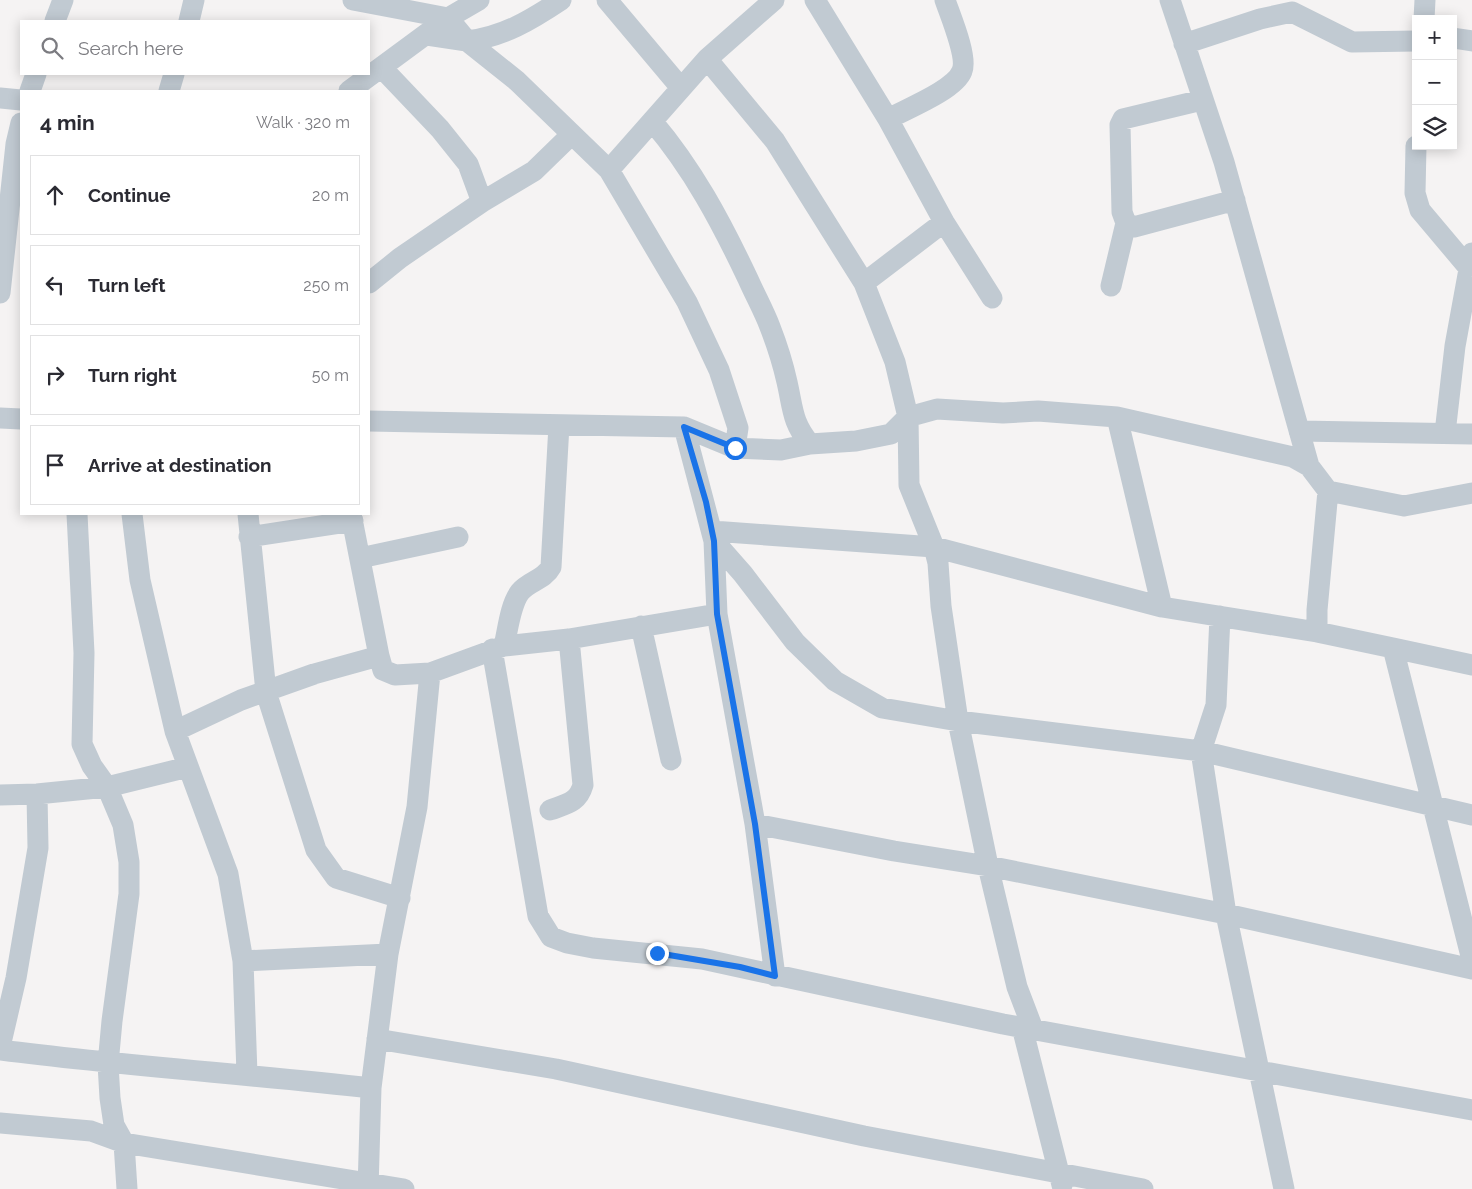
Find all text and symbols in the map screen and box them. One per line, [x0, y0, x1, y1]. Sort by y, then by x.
map controls [1412, 15, 1457, 150]
button: + [1412, 15, 1457, 60]
search box [20, 20, 370, 75]
icon: search [38, 34, 66, 62]
text: Search here [78, 37, 184, 59]
button: − [1412, 60, 1457, 105]
button: layers [1412, 105, 1457, 150]
text: 4 min [40, 110, 95, 135]
text: Walk · 320 m [256, 113, 350, 132]
icon: ahead [41, 181, 69, 209]
text: Continue [88, 184, 171, 206]
text: 20 m [312, 186, 349, 205]
icon: left [41, 271, 69, 299]
text: Turn left [88, 274, 165, 296]
text: 250 m [303, 276, 349, 295]
icon: right [41, 361, 69, 389]
text: Turn right [88, 364, 177, 386]
text: 50 m [312, 366, 349, 385]
route start [724, 437, 747, 460]
icon: arrive [41, 451, 69, 479]
text: Arrive at destination [88, 454, 272, 476]
route end [646, 942, 669, 965]

